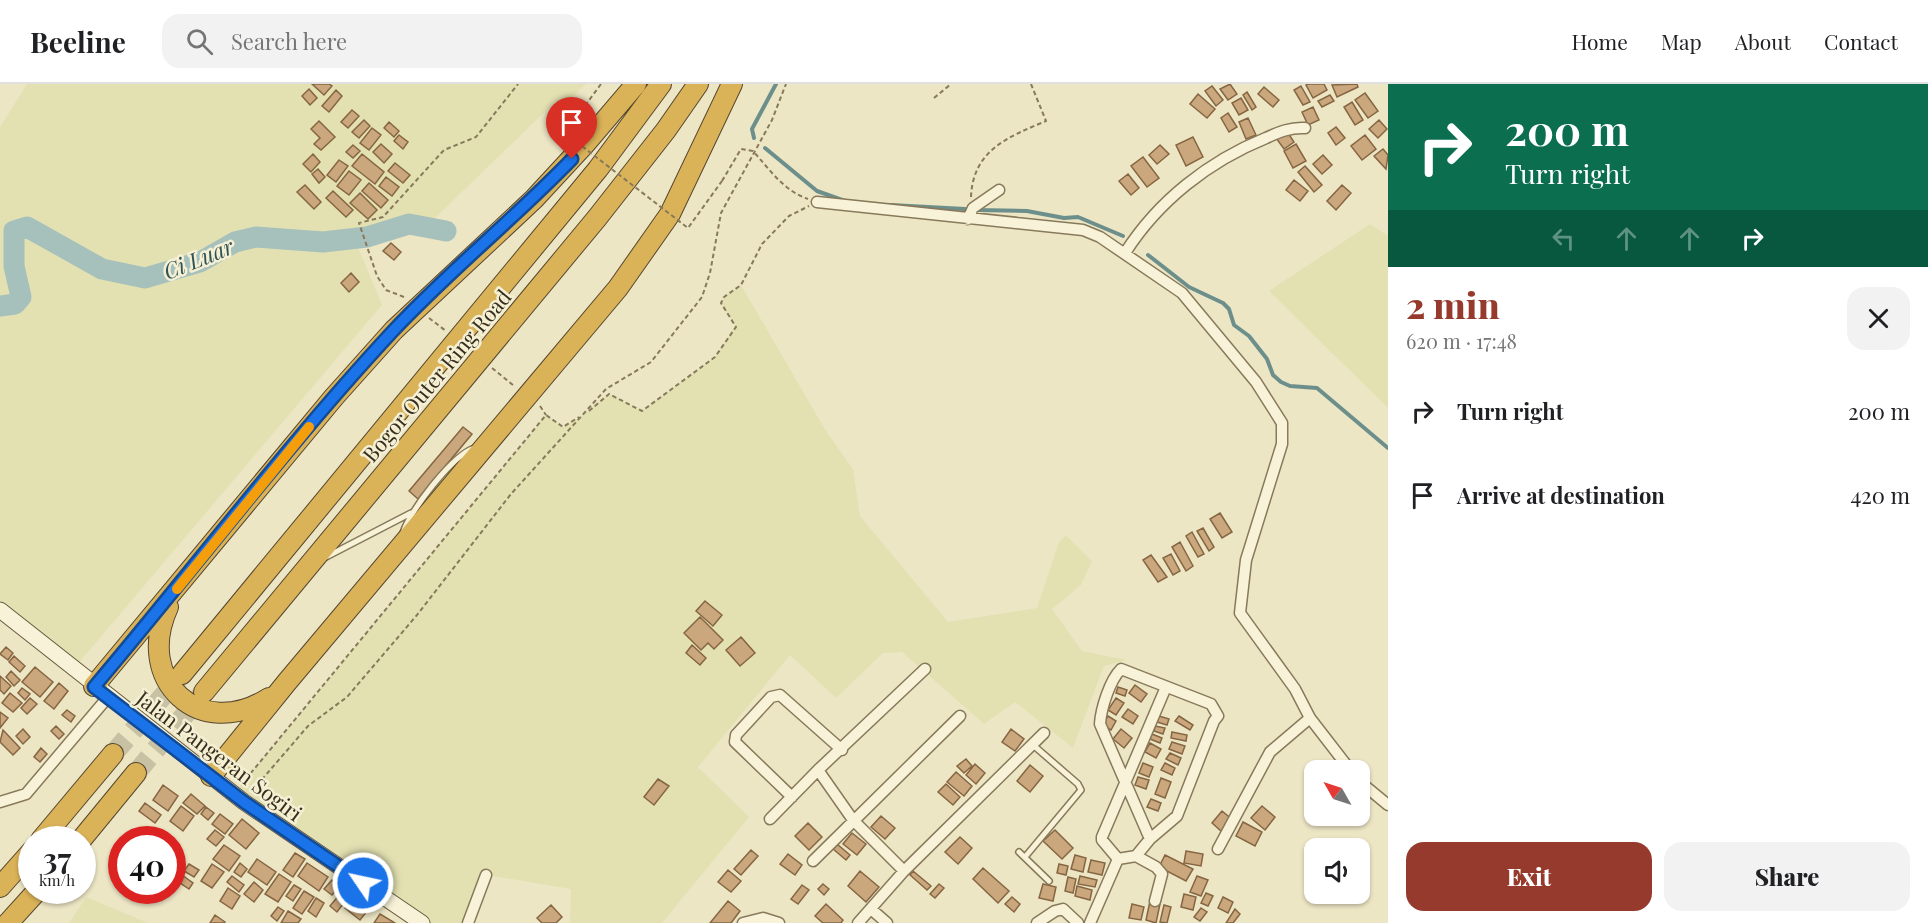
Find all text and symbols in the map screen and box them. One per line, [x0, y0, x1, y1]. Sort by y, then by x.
search box [162, 14, 582, 68]
text: Beeline [30, 23, 126, 60]
icon: search [183, 25, 216, 58]
text: Search here [231, 26, 347, 56]
text: Home [1572, 27, 1628, 55]
text: Map [1661, 27, 1702, 55]
text: About [1735, 27, 1791, 55]
text: Contact [1824, 27, 1898, 55]
pin [546, 97, 597, 159]
text: 200 m [1505, 101, 1629, 157]
icon: arrive [555, 106, 588, 139]
icon: right [1406, 108, 1484, 186]
text: Turn right [1505, 155, 1630, 191]
icon: left [1547, 222, 1580, 255]
icon: ahead [1610, 222, 1643, 255]
icon: ahead [1673, 222, 1706, 255]
icon: right [1736, 222, 1769, 255]
water label: Ci Luar [158, 230, 238, 286]
text: 2 min [1406, 280, 1500, 328]
street label: Bogor Outer Ring Road [355, 283, 517, 467]
button: close [1847, 287, 1910, 350]
text: 620 m · 17:48 [1406, 327, 1517, 354]
icon: right [1406, 395, 1439, 428]
text: Turn right [1457, 396, 1563, 426]
text: 200 m [1848, 396, 1910, 426]
icon: arrive [1406, 479, 1439, 512]
text: Arrive at destination [1457, 480, 1665, 510]
text: 420 m [1850, 480, 1910, 510]
street label: Jalan Pangeran Sogiri [131, 683, 309, 827]
north arrow [1304, 760, 1370, 826]
map controls [1304, 760, 1370, 904]
speed limit sign: 40 [108, 826, 186, 904]
text: 37 [43, 838, 71, 878]
button: sound [1304, 838, 1370, 904]
button: Exit [1406, 842, 1652, 911]
button: Share [1664, 842, 1910, 911]
position arrow [331, 851, 395, 915]
text: km/h [39, 870, 75, 890]

